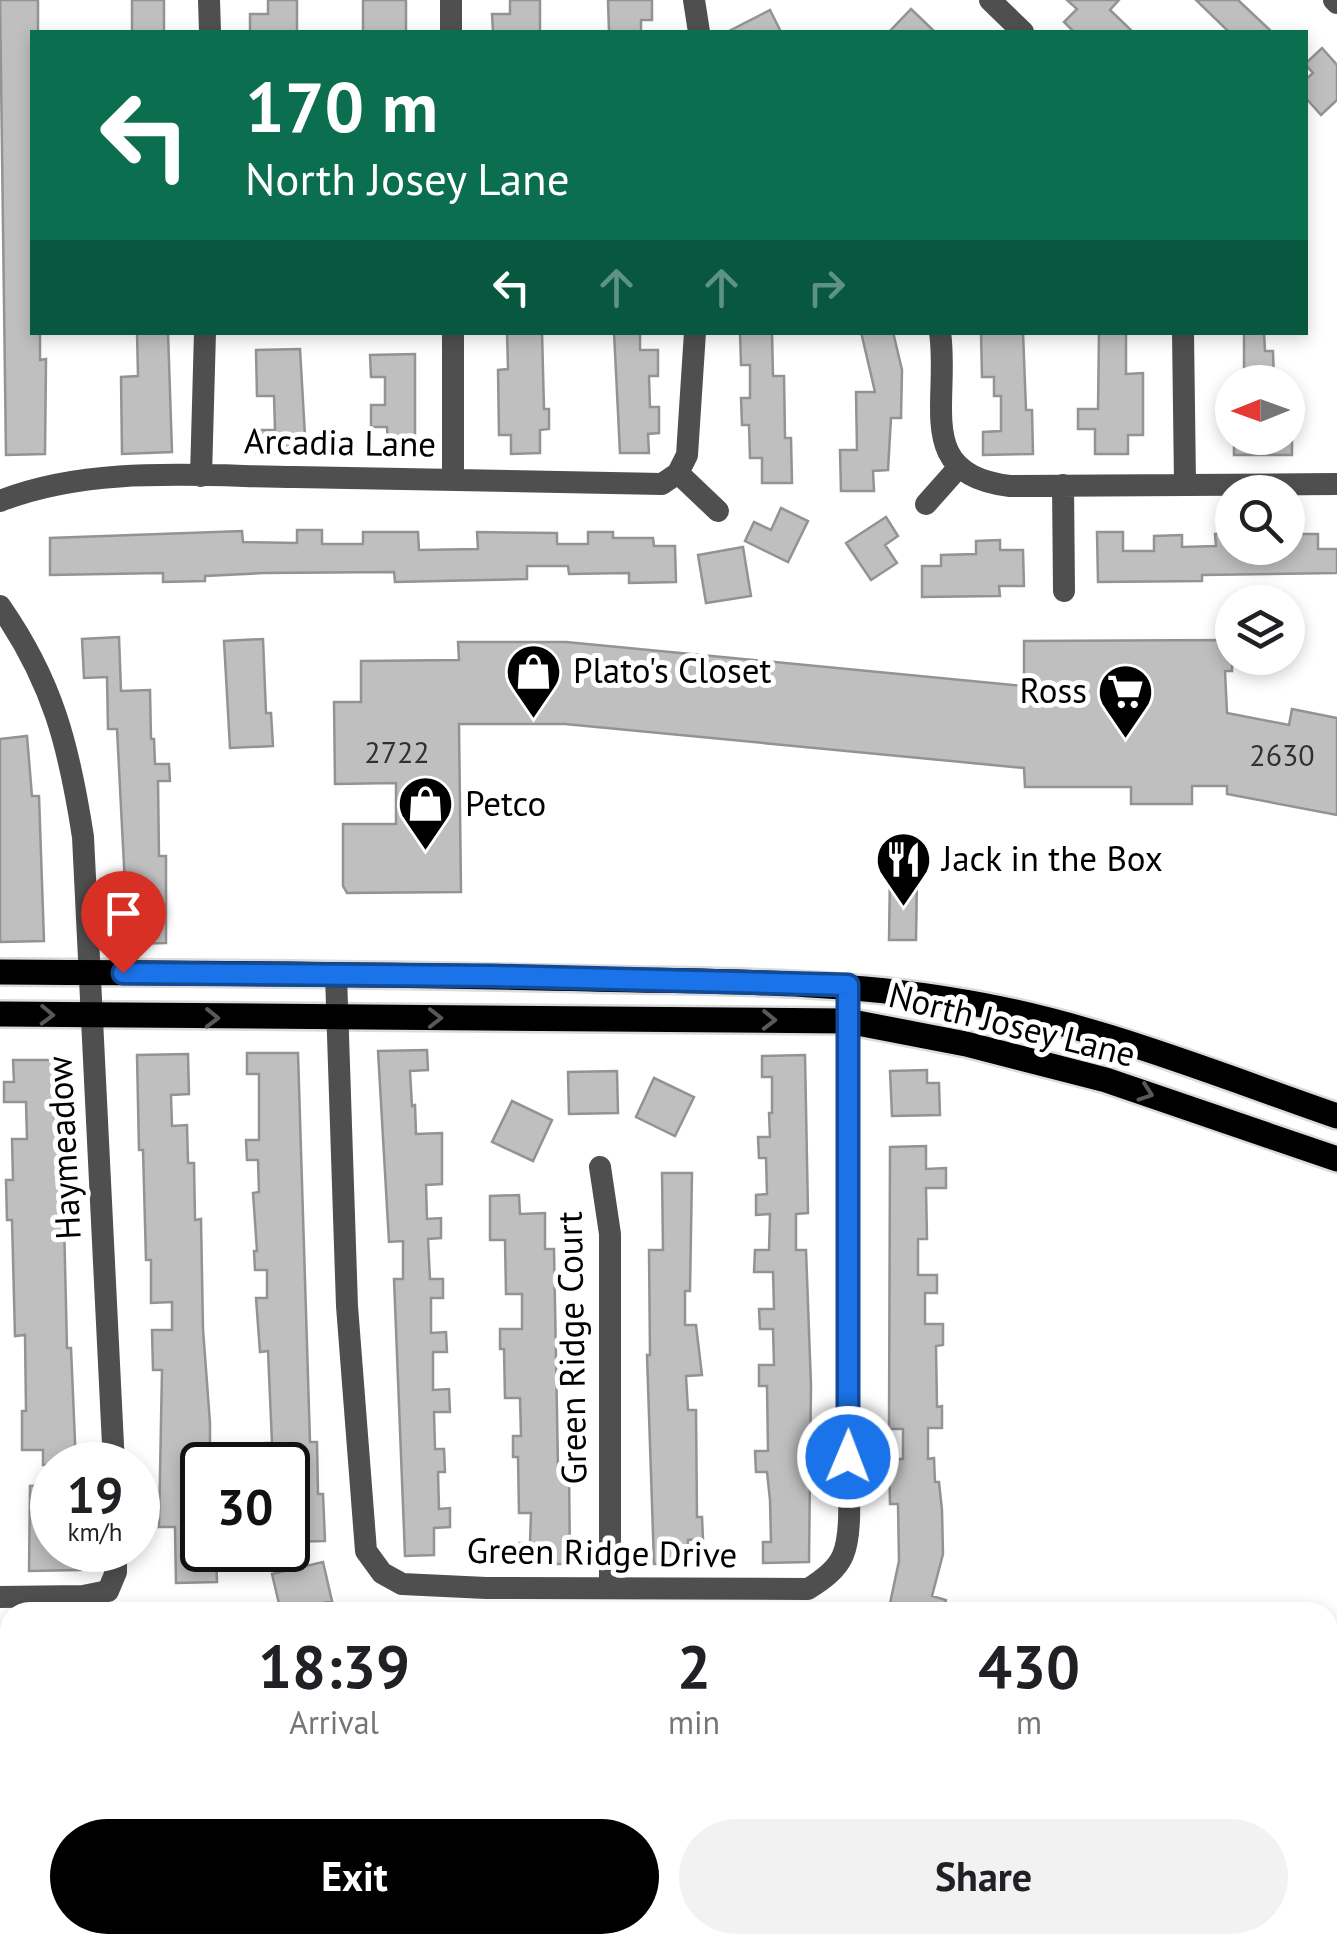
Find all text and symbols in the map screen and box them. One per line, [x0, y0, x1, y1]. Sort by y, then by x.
text: 170 m [245, 61, 438, 151]
icon: left [80, 70, 210, 200]
text: North Josey Lane [245, 149, 570, 207]
icon: left [484, 260, 539, 315]
icon: ahead [589, 260, 644, 315]
icon: ahead [694, 260, 749, 315]
icon: right [799, 260, 854, 315]
north arrow [1215, 365, 1305, 455]
map controls [1215, 365, 1305, 675]
street label: Arcadia Lane [244, 417, 436, 467]
button: search [1215, 475, 1305, 565]
button: layers [1215, 585, 1305, 675]
shop icon: Plato's Closet [504, 641, 564, 720]
place label: Plato's Closet [573, 647, 772, 693]
supermarket icon: Ross [1096, 661, 1156, 740]
place label: Ross [1020, 667, 1087, 713]
house number: 2722 [364, 732, 430, 771]
house number: 2630 [1249, 735, 1315, 774]
shop icon: Petco [396, 774, 456, 853]
place label: Petco [465, 780, 546, 826]
restaurant icon: Jack in the Box [873, 829, 933, 908]
place label: Jack in the Box [940, 835, 1163, 881]
pin [81, 871, 166, 974]
icon: arrive [96, 886, 151, 941]
street label: North Josey Lane [884, 971, 1140, 1077]
one-way arrow [39, 1005, 55, 1026]
one-way arrow [205, 1007, 221, 1028]
one-way arrow [428, 1007, 444, 1029]
one-way arrow [762, 1009, 777, 1031]
street label: Haymeadow [35, 1055, 91, 1241]
one-way arrow [1136, 1082, 1153, 1102]
street label: Green Ridge Court [546, 1211, 596, 1485]
position arrow [796, 1405, 900, 1509]
speed limit sign: 30 [180, 1442, 310, 1572]
text: 19 [67, 1462, 123, 1527]
text: km/h [68, 1516, 122, 1548]
street label: Green Ridge Drive [466, 1527, 738, 1577]
text: 18:39 [258, 1627, 410, 1705]
text: 2 [677, 1627, 711, 1705]
text: 430 [978, 1627, 1080, 1705]
text: Arrival [289, 1701, 379, 1743]
text: min [668, 1701, 720, 1743]
text: m [1016, 1701, 1042, 1743]
button: Exit [50, 1819, 659, 1934]
button: Share [679, 1819, 1288, 1934]

